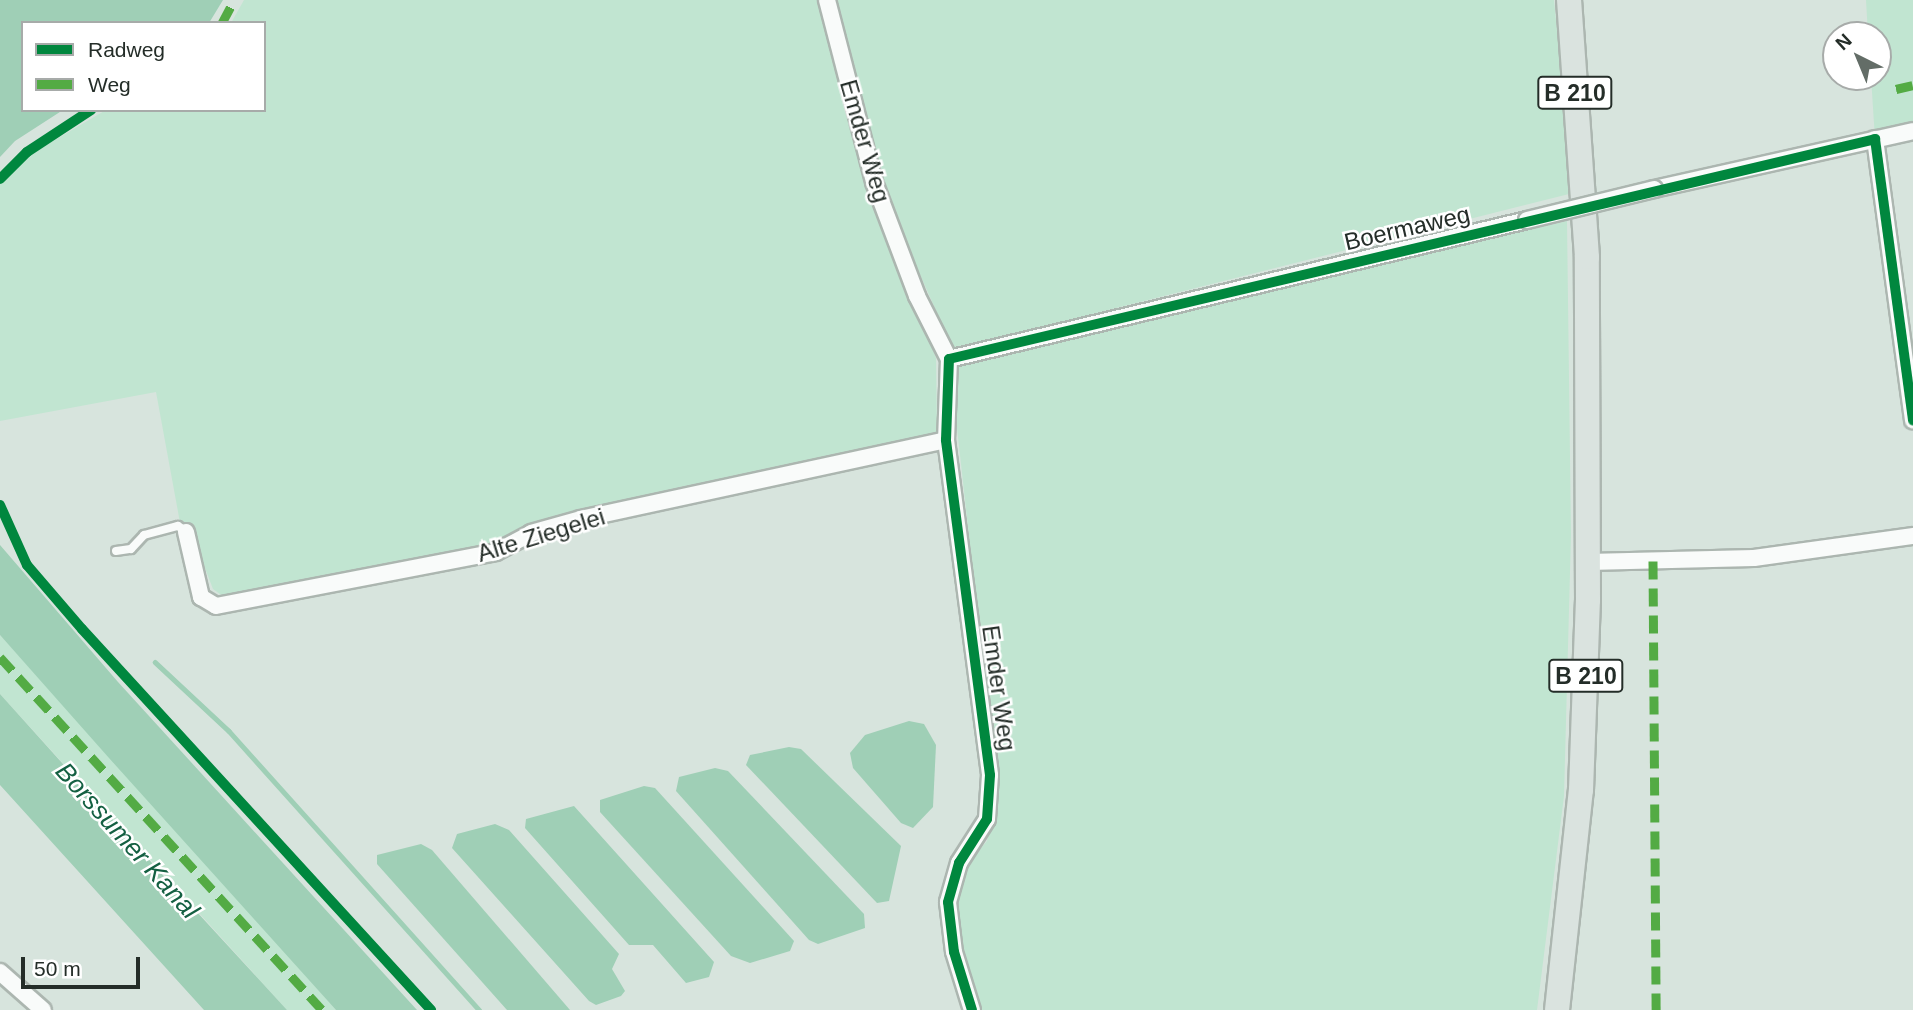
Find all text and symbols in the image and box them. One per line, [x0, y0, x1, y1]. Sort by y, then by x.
legend [21, 21, 266, 112]
north arrow [1822, 21, 1892, 91]
text: N [1832, 29, 1856, 54]
text: Radweg [88, 38, 165, 61]
text: Weg [88, 73, 131, 96]
road number: B 210 [1536, 74, 1614, 113]
street label: Emder Weg [834, 76, 896, 206]
street label: Boermaweg [1341, 200, 1473, 256]
street label: Alte Ziegelei [474, 502, 608, 568]
street label: Emder Weg [976, 623, 1022, 753]
road number: B 210 [1548, 656, 1624, 696]
water label: Borssumer Kanal [49, 756, 205, 926]
scale bar [24, 944, 144, 988]
text: 50 m [34, 957, 81, 980]

